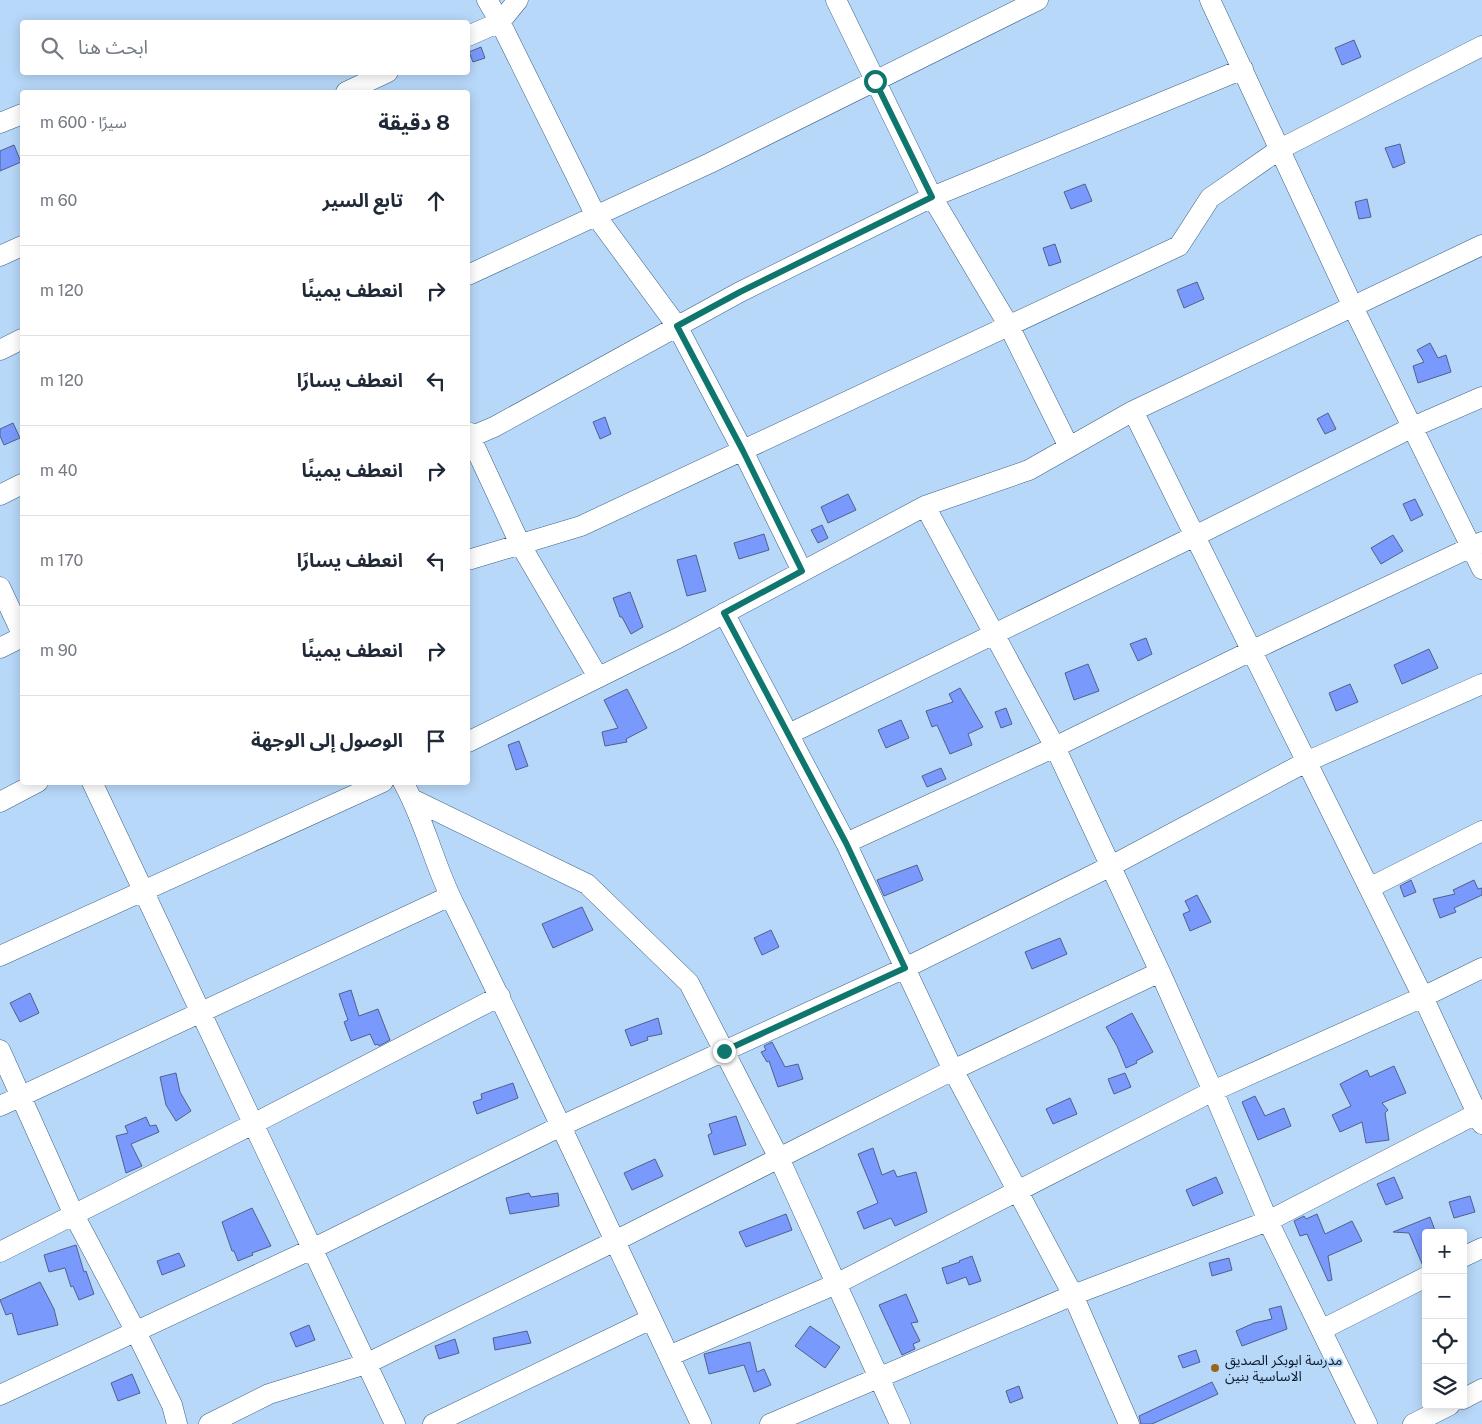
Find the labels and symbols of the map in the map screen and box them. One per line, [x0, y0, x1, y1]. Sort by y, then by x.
route start [864, 70, 887, 93]
route end [713, 1040, 736, 1063]
place label: مدرسة ابوبكر الصديق الاساسية بنين [1225, 1352, 1342, 1385]
marker: مدرسة ابوبكر الصديق الاساسية بنين [1209, 1362, 1221, 1374]

